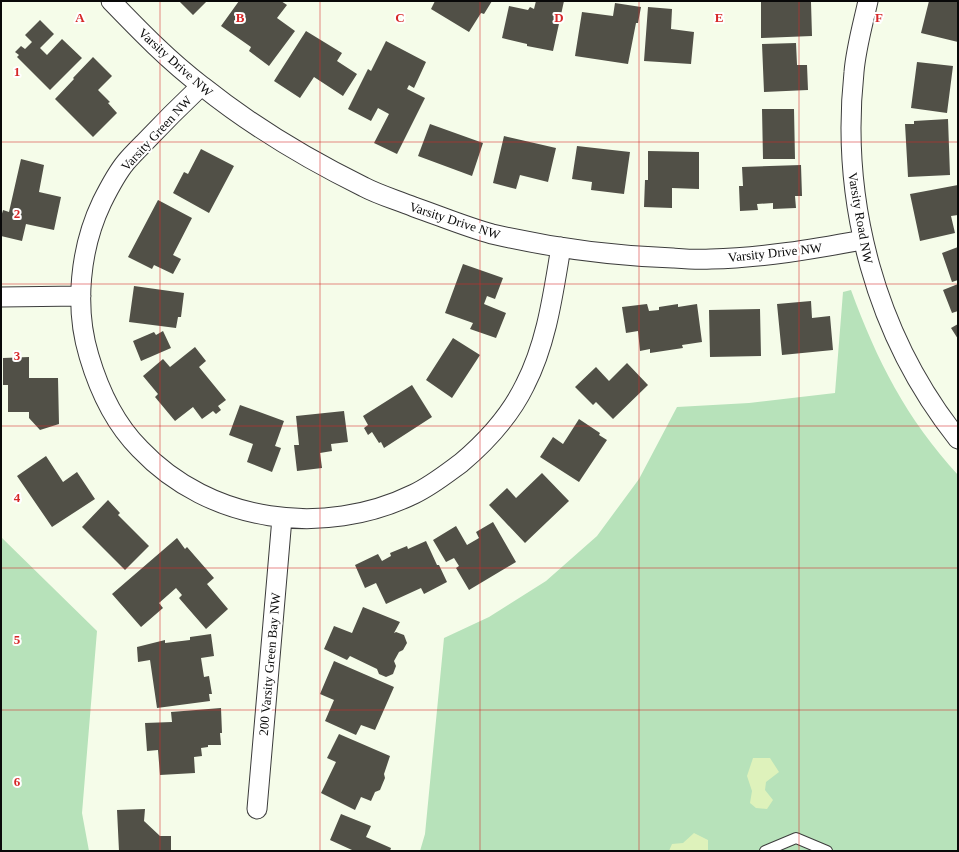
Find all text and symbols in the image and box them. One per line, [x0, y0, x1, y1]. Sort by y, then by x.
text: A [75, 10, 85, 25]
text: B [236, 10, 245, 25]
text: C [395, 10, 405, 25]
text: D [554, 10, 564, 25]
text: E [715, 10, 723, 25]
text: F [875, 10, 883, 25]
street label: Varsity Drive NW [135, 25, 216, 100]
text: 1 [14, 64, 20, 79]
street label: Varsity Green NW [118, 92, 195, 174]
street label: Varsity Road NW [845, 171, 876, 266]
street label: Varsity Drive NW [408, 199, 503, 242]
text: 2 [14, 206, 20, 221]
street label: Varsity Drive NW [727, 240, 824, 265]
text: 3 [14, 348, 21, 363]
text: 4 [14, 490, 21, 505]
street label: 200 Varsity Green Bay NW [256, 591, 283, 736]
text: 5 [14, 632, 21, 647]
text: 6 [14, 774, 21, 789]

